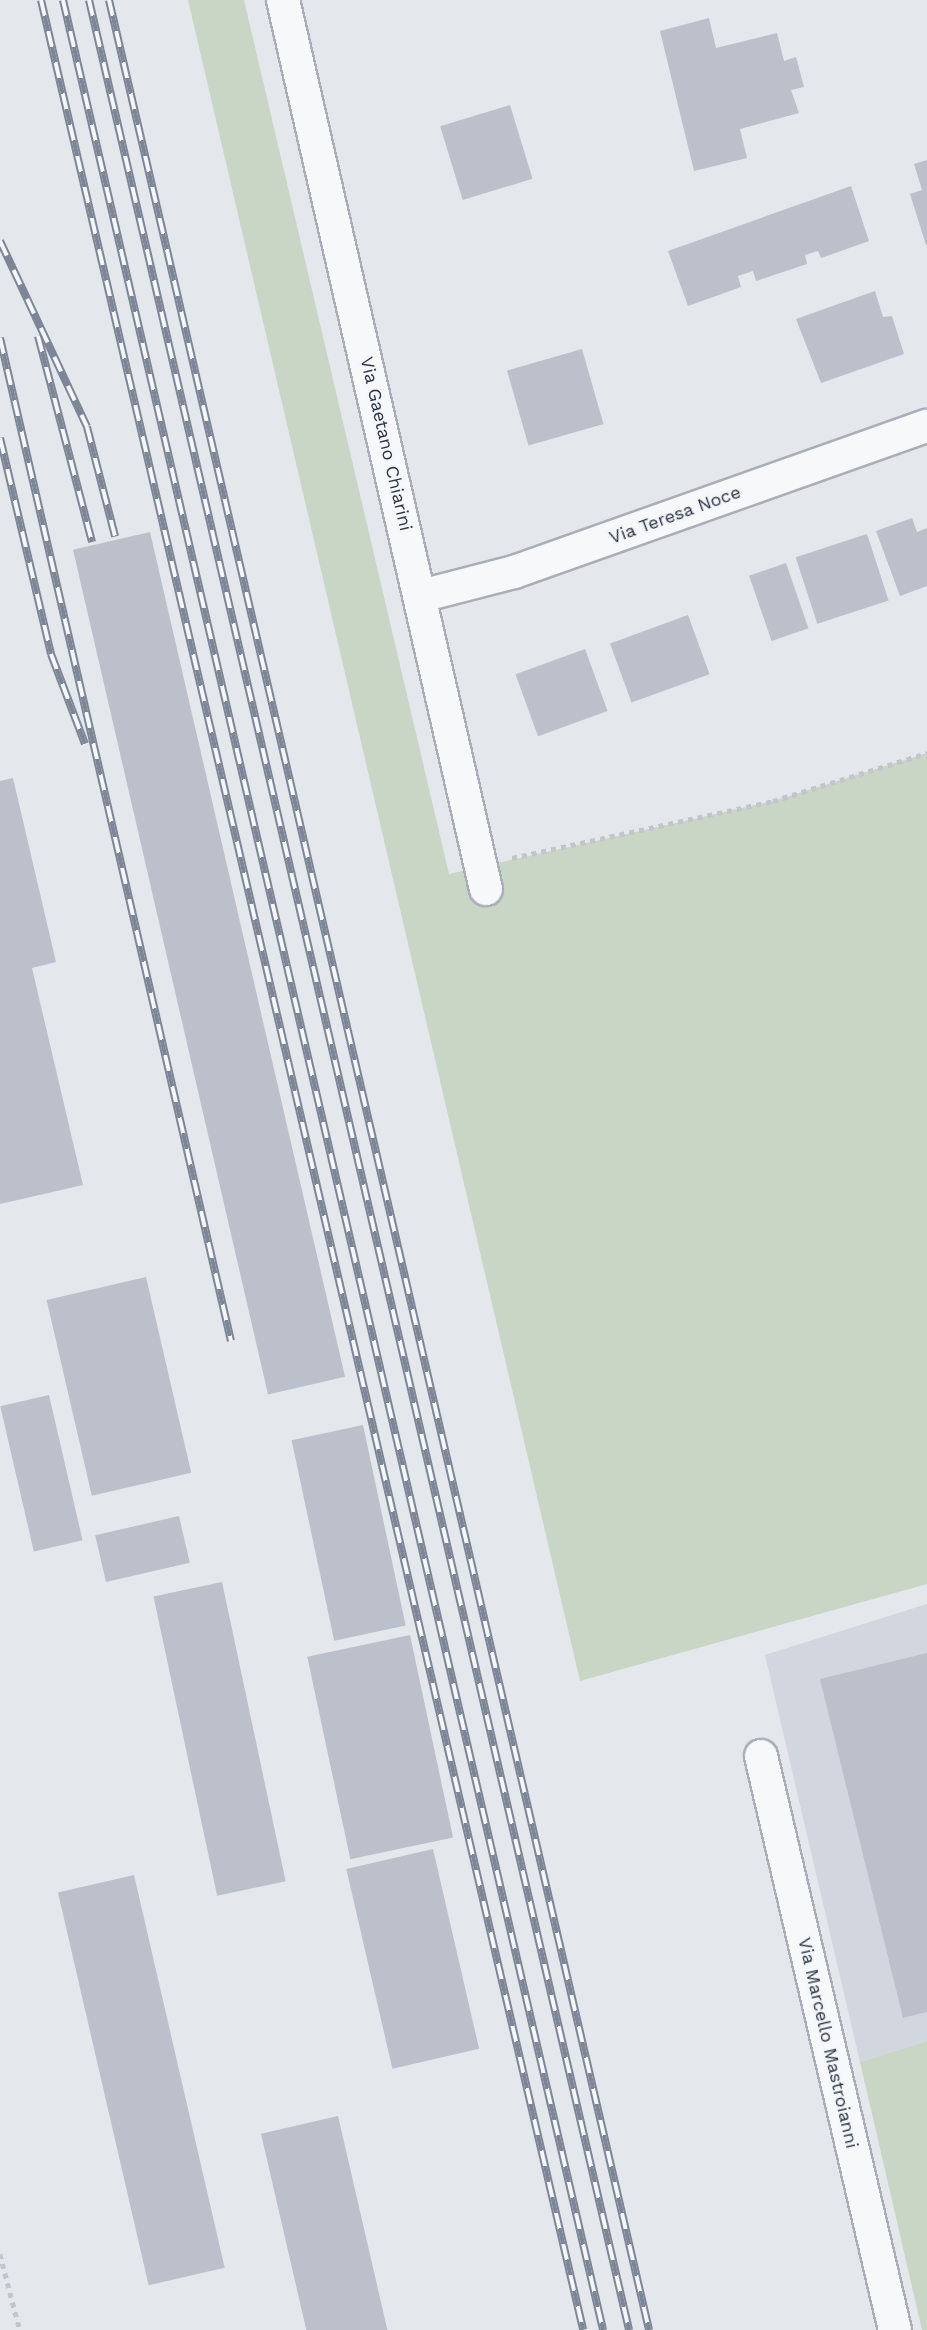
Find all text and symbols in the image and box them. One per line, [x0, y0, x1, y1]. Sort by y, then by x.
street label: Via Gaetano Chiarini [355, 355, 417, 533]
street label: Via Teresa Noce [606, 481, 744, 549]
street label: Via Marcello Mastroianni [793, 1935, 863, 2151]

